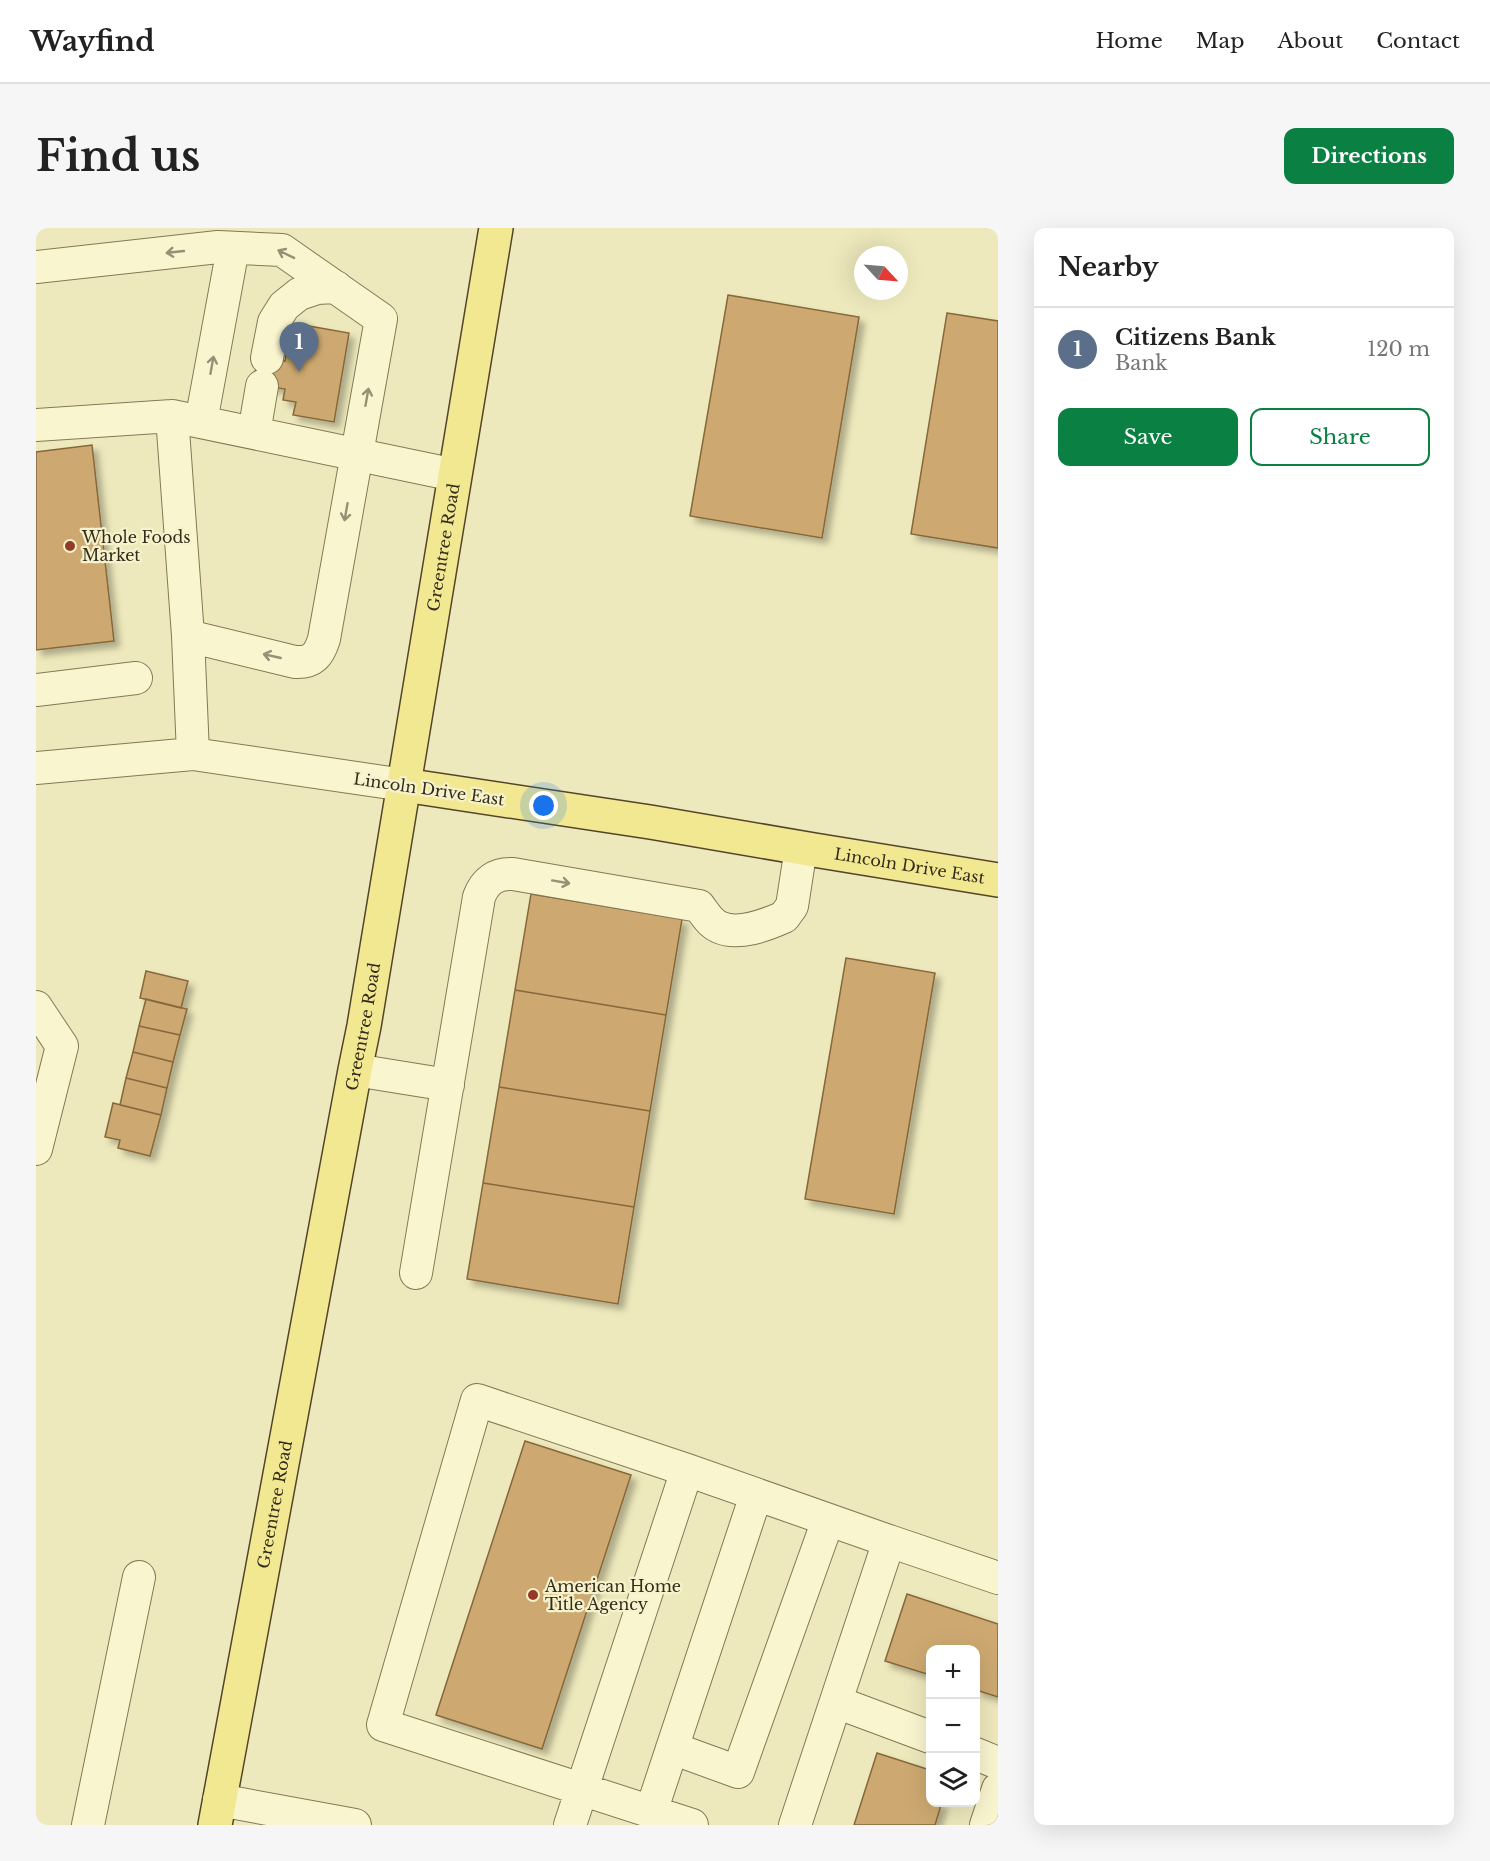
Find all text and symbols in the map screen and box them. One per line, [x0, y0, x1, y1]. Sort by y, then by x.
text: Wayfind [30, 24, 155, 59]
text: Home [1096, 28, 1163, 54]
text: Map [1196, 28, 1244, 54]
text: About [1277, 28, 1343, 54]
text: Contact [1376, 28, 1460, 54]
button: Directions [1284, 128, 1454, 184]
text: Find us [36, 130, 200, 182]
north arrow [854, 246, 908, 300]
one-way arrow [165, 247, 185, 258]
one-way arrow [277, 247, 295, 259]
text: Nearby [1058, 251, 1159, 283]
pin: 1 [280, 322, 318, 372]
text: Citizens Bank [1115, 324, 1276, 351]
text: 1 [1073, 337, 1082, 361]
text: 120 m [1367, 337, 1430, 361]
text: Bank [1115, 351, 1168, 375]
one-way arrow [207, 355, 218, 375]
one-way arrow [362, 388, 373, 407]
button: Save [1058, 408, 1238, 466]
button: Share [1250, 408, 1430, 466]
street label: Greentree Road [423, 481, 464, 613]
one-way arrow [341, 502, 352, 522]
place label: Whole Foods Market [81, 527, 191, 565]
marker: Whole Foods Market [63, 539, 77, 553]
one-way arrow [262, 650, 281, 662]
street label: Lincoln Drive East [352, 769, 506, 809]
your location [529, 791, 558, 820]
street label: Lincoln Drive East [833, 843, 986, 888]
one-way arrow [550, 877, 570, 888]
street label: Greentree Road [341, 961, 384, 1092]
street label: Greentree Road [253, 1439, 296, 1570]
place label: American Home Title Agency [544, 1576, 681, 1614]
marker: American Home Title Agency [526, 1588, 540, 1602]
map controls [926, 1645, 980, 1807]
button: + [926, 1645, 980, 1699]
button: − [926, 1699, 980, 1753]
button: layers [926, 1753, 980, 1807]

